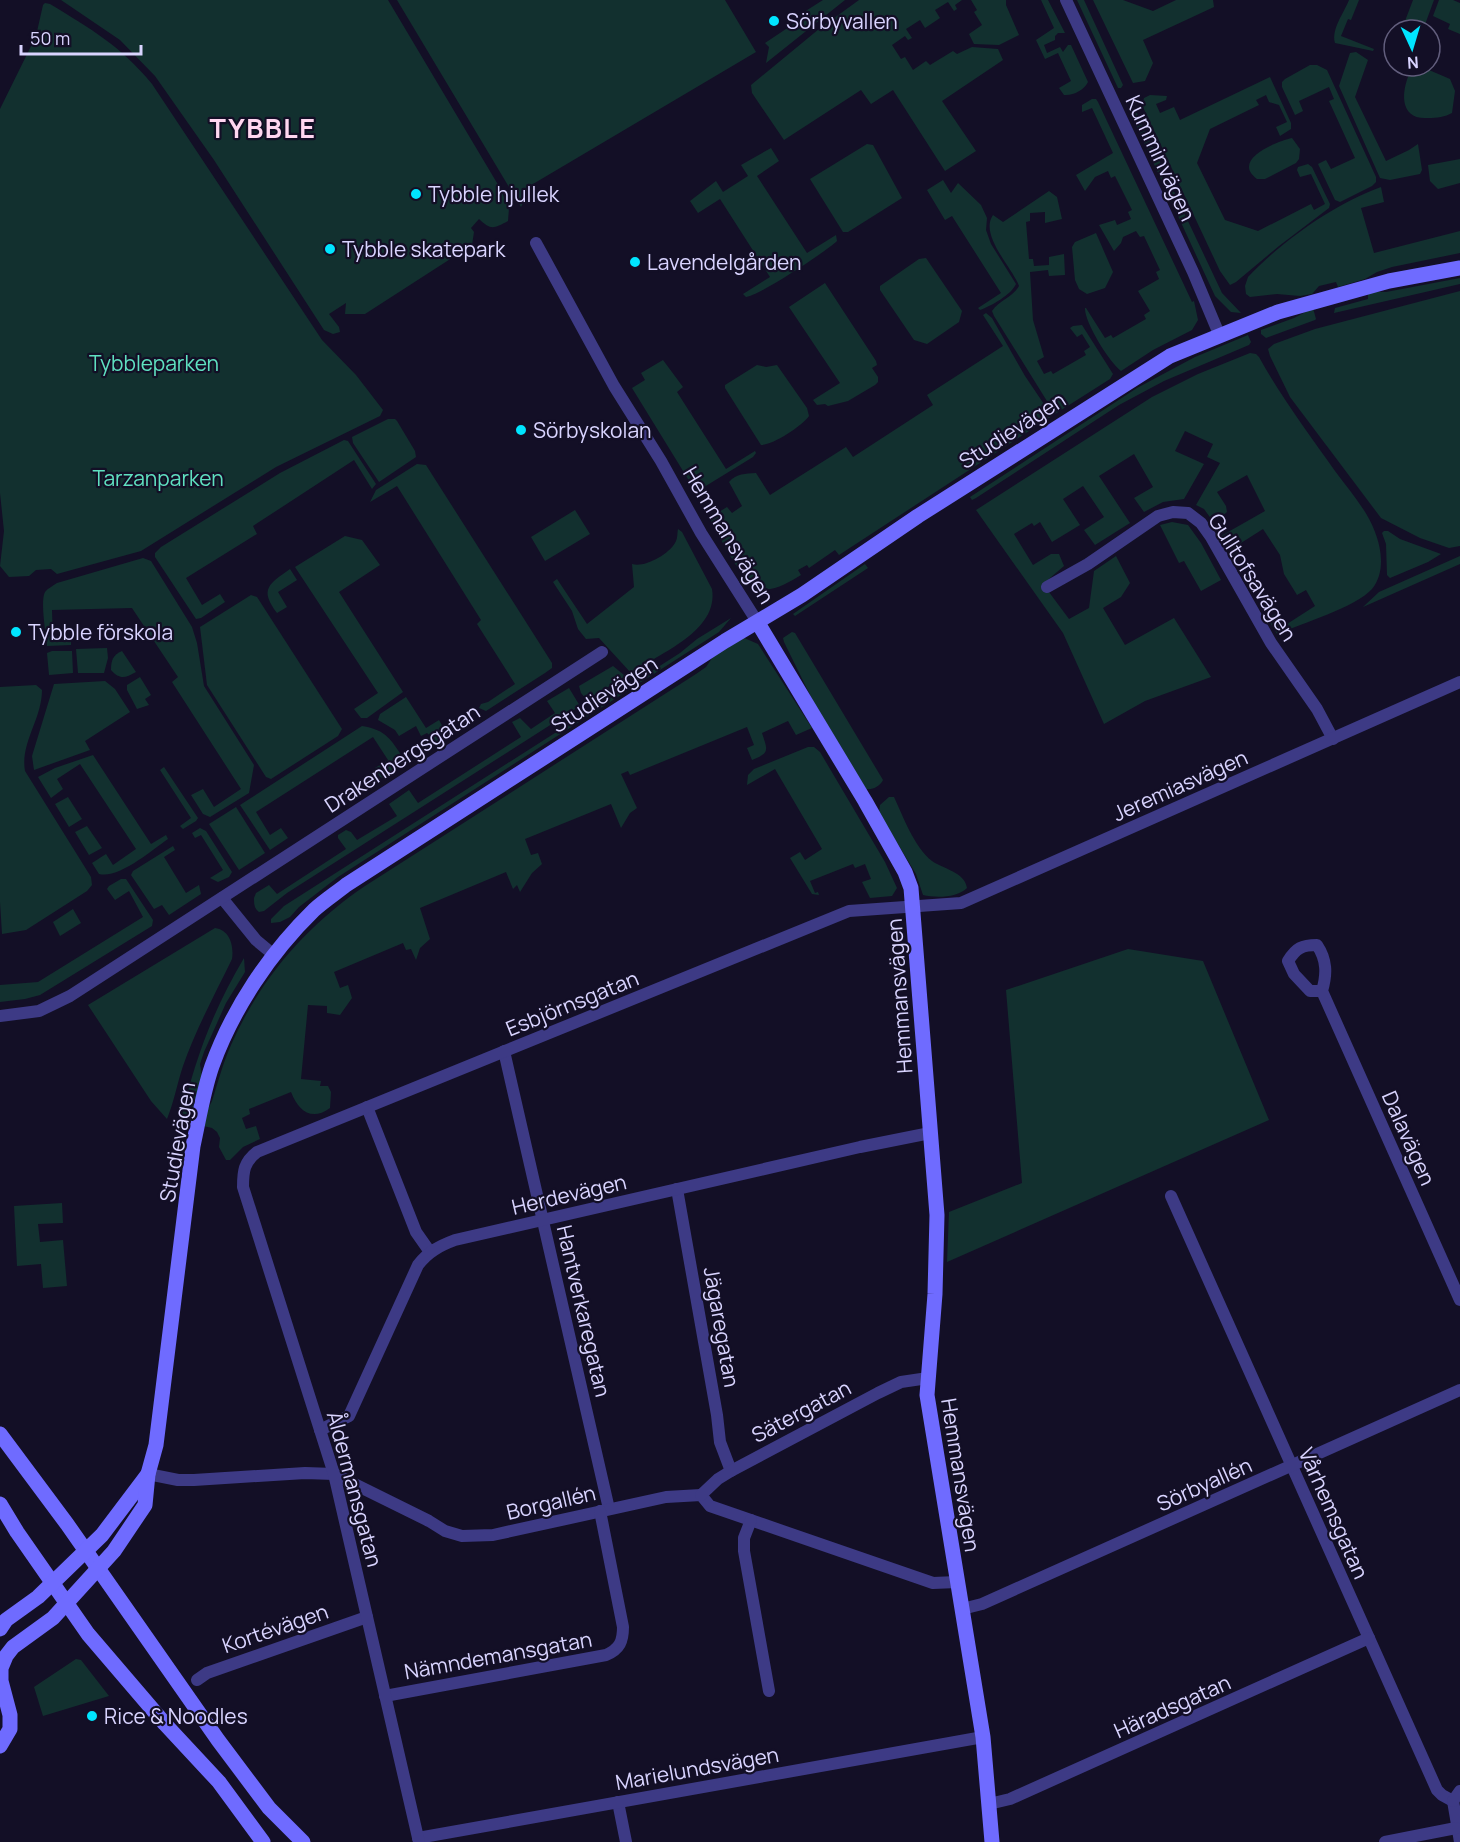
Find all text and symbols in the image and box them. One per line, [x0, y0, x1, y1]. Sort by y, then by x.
place label: Sörbyvallen [786, 7, 898, 35]
marker: Sörbyvallen [767, 14, 781, 28]
scale bar [21, 18, 141, 56]
north arrow [1382, 18, 1442, 78]
text: 50 m [30, 26, 70, 50]
text: N [1407, 52, 1420, 74]
street label: Kumminvägen [1120, 91, 1202, 225]
district label: TYBBLE [210, 109, 316, 146]
place label: Tybble hjullek [428, 180, 560, 208]
marker: Tybble hjullek [409, 187, 423, 201]
place label: Tybble skatepark [342, 235, 506, 263]
marker: Tybble skatepark [323, 242, 337, 256]
place label: Lavendelgården [647, 248, 802, 276]
marker: Lavendelgården [628, 255, 642, 269]
park label: Tybbleparken [89, 349, 219, 377]
street label: Studievägen [953, 385, 1071, 475]
place label: Sörbyskolan [533, 416, 652, 444]
marker: Sörbyskolan [514, 423, 528, 437]
street label: Hemmansvägen [677, 461, 781, 609]
park label: Tarzanparken [92, 464, 224, 492]
street label: Gulltofsavägen [1202, 508, 1304, 646]
place label: Tybble förskola [28, 618, 173, 646]
marker: Tybble förskola [9, 625, 23, 639]
street label: Studievägen [545, 649, 663, 739]
street label: Drakenbergsgatan [319, 697, 485, 819]
street label: Jeremiasvägen [1108, 743, 1252, 827]
street label: Hemmansvägen [880, 918, 918, 1074]
street label: Esbjörnsgatan [501, 964, 643, 1042]
street label: Studievägen [153, 1080, 201, 1204]
street label: Dalavägen [1376, 1086, 1442, 1190]
street label: Herdevägen [509, 1167, 629, 1221]
street label: Hantverkaregatan [551, 1222, 617, 1400]
street label: Jägaregatan [698, 1265, 746, 1389]
street label: Sätergatan [746, 1373, 856, 1449]
street label: Hemmansvägen [935, 1396, 987, 1554]
street label: Åldermansgatan [321, 1408, 389, 1570]
street label: Vårhemsgatan [1293, 1443, 1375, 1583]
street label: Sörbyallén [1152, 1451, 1256, 1517]
street label: Borgallén [504, 1478, 598, 1526]
street label: Kortévägen [218, 1597, 332, 1659]
street label: Nämndemansgatan [402, 1625, 594, 1685]
street label: Häradsgatan [1109, 1668, 1235, 1744]
place label: Rice & Noodles [104, 1702, 248, 1730]
marker: Rice & Noodles [85, 1709, 99, 1723]
street label: Marielundsvägen [613, 1740, 781, 1796]

